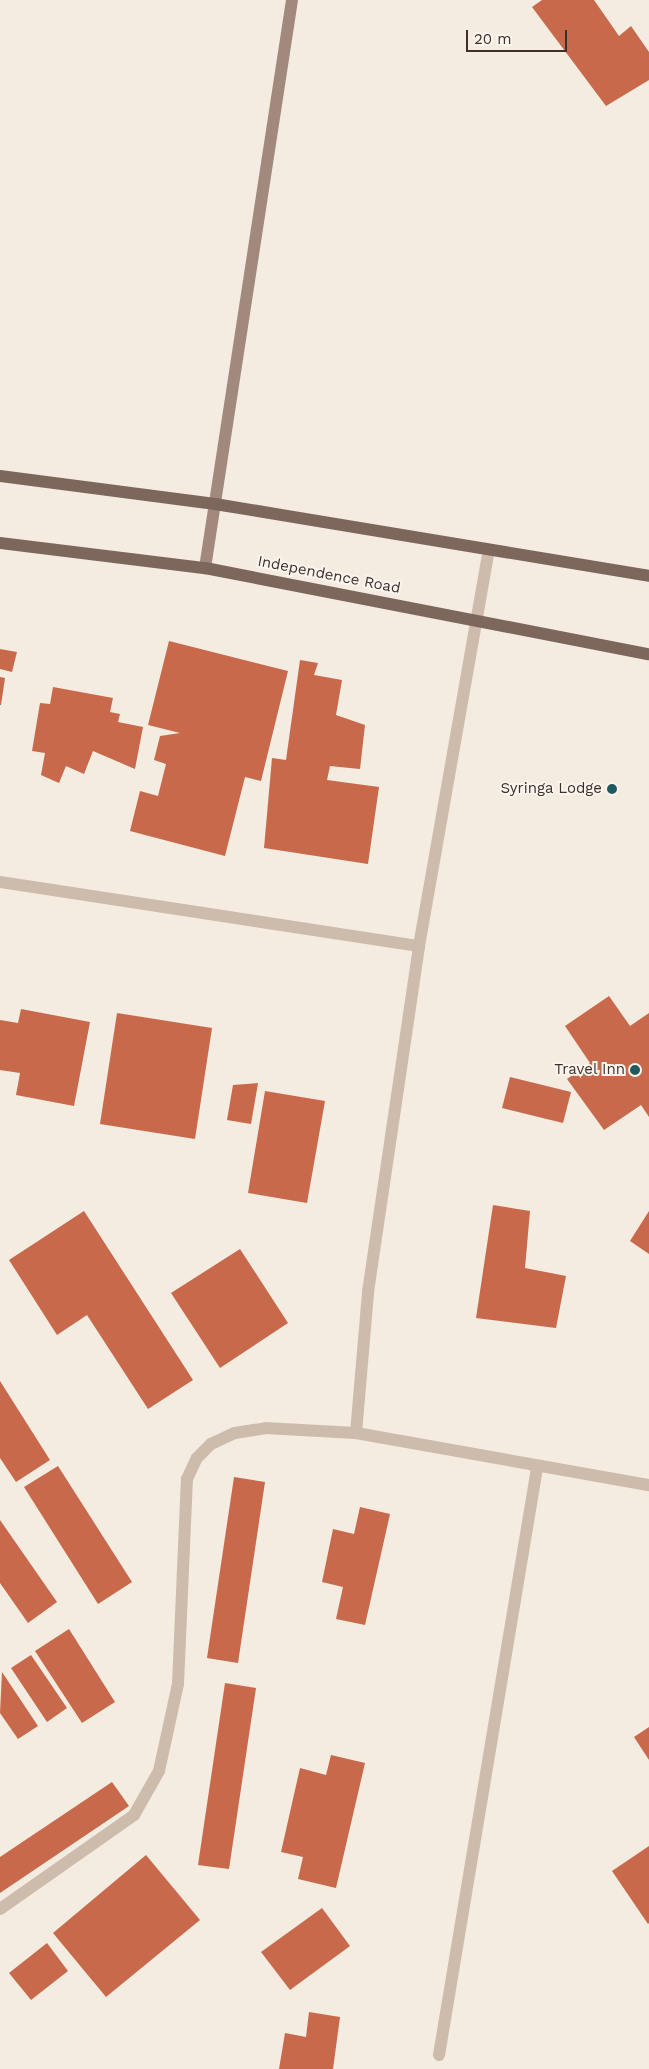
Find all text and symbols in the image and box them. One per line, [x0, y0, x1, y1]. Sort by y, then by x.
scale bar [469, 20, 570, 52]
text: 20 m [474, 30, 512, 48]
street label: Independence Road [256, 552, 402, 598]
place label: Syringa Lodge [500, 780, 602, 798]
marker: Syringa Lodge [606, 783, 618, 795]
place label: Travel Inn [554, 1061, 625, 1079]
marker: Travel Inn [629, 1064, 641, 1076]

